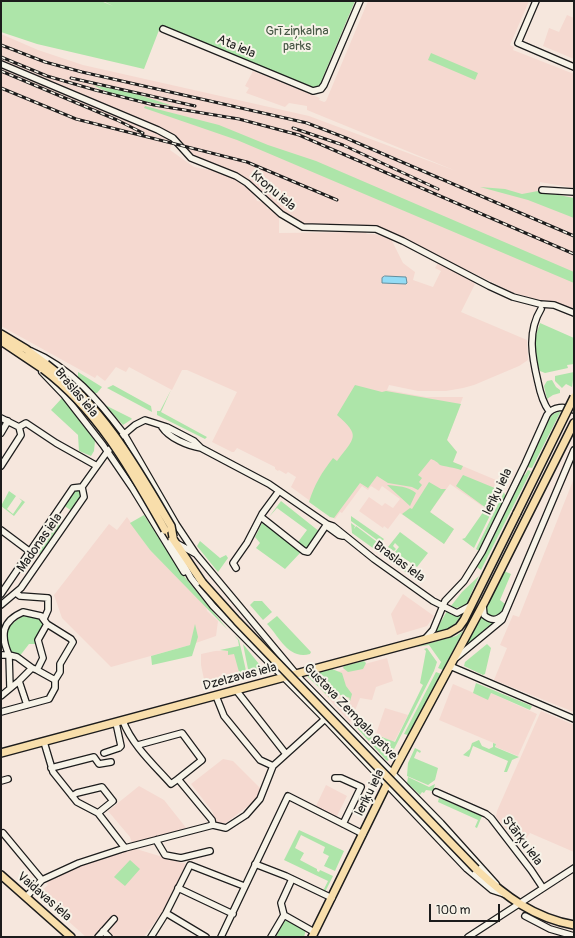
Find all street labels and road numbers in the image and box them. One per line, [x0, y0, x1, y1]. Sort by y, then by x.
street label: Ata iela [214, 32, 258, 62]
street label: Kroņu iela [247, 168, 299, 214]
street label: Braslas iela [51, 365, 101, 421]
street label: Ieriķu iela [480, 466, 516, 518]
street label: Madonas iela [14, 511, 66, 575]
street label: Braslas iela [370, 538, 428, 586]
street label: Dzelzavas iela [201, 660, 279, 694]
street label: Gustava Zemgala gatve [300, 661, 400, 763]
street label: Ieriķu iela [352, 767, 388, 819]
street label: Stārķu iela [498, 813, 546, 869]
street label: Vaidavas iela [14, 869, 74, 925]

